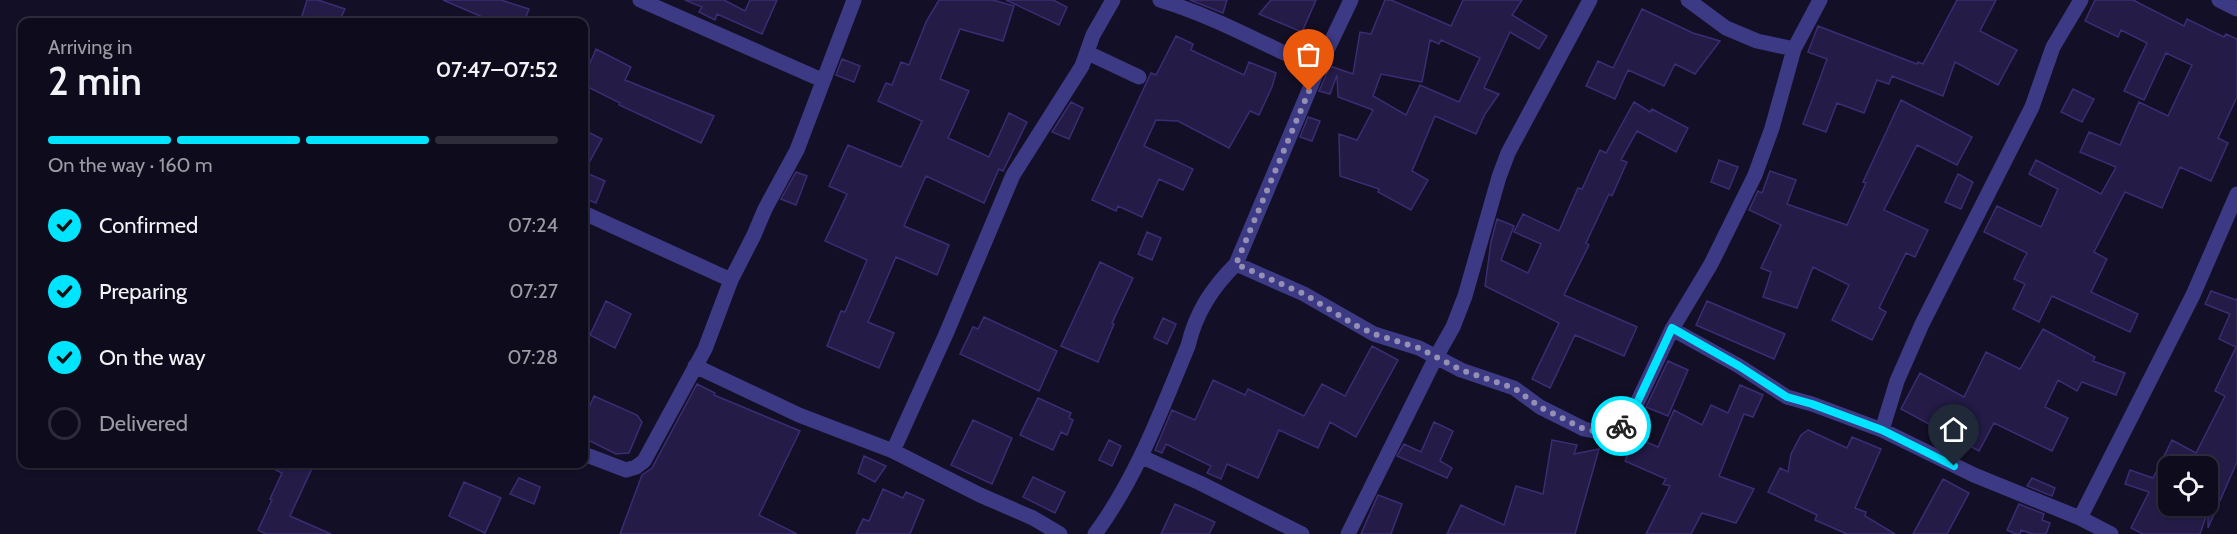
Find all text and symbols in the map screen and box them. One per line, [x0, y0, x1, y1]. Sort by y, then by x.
pin [1283, 29, 1334, 91]
text: Arriving in [48, 35, 132, 59]
icon: bag [1292, 38, 1325, 71]
text: 07:47–07:52 [436, 56, 558, 83]
text: 2 min [48, 57, 142, 105]
text: On the way · 160 m [48, 153, 213, 177]
icon: check [48, 209, 81, 242]
text: Confirmed [99, 212, 198, 239]
text: 07:24 [508, 213, 558, 237]
icon: check [48, 275, 81, 308]
text: Preparing [99, 278, 187, 305]
text: 07:27 [510, 279, 558, 303]
icon: check [48, 341, 81, 374]
text: On the way [99, 344, 206, 371]
text: 07:28 [507, 345, 558, 369]
courier [1591, 396, 1651, 456]
pin [1928, 404, 1979, 466]
text: Delivered [99, 410, 188, 437]
icon: bike [1605, 410, 1638, 443]
icon: home [1937, 413, 1970, 446]
map controls [2158, 456, 2218, 516]
button: locate [2158, 456, 2218, 516]

